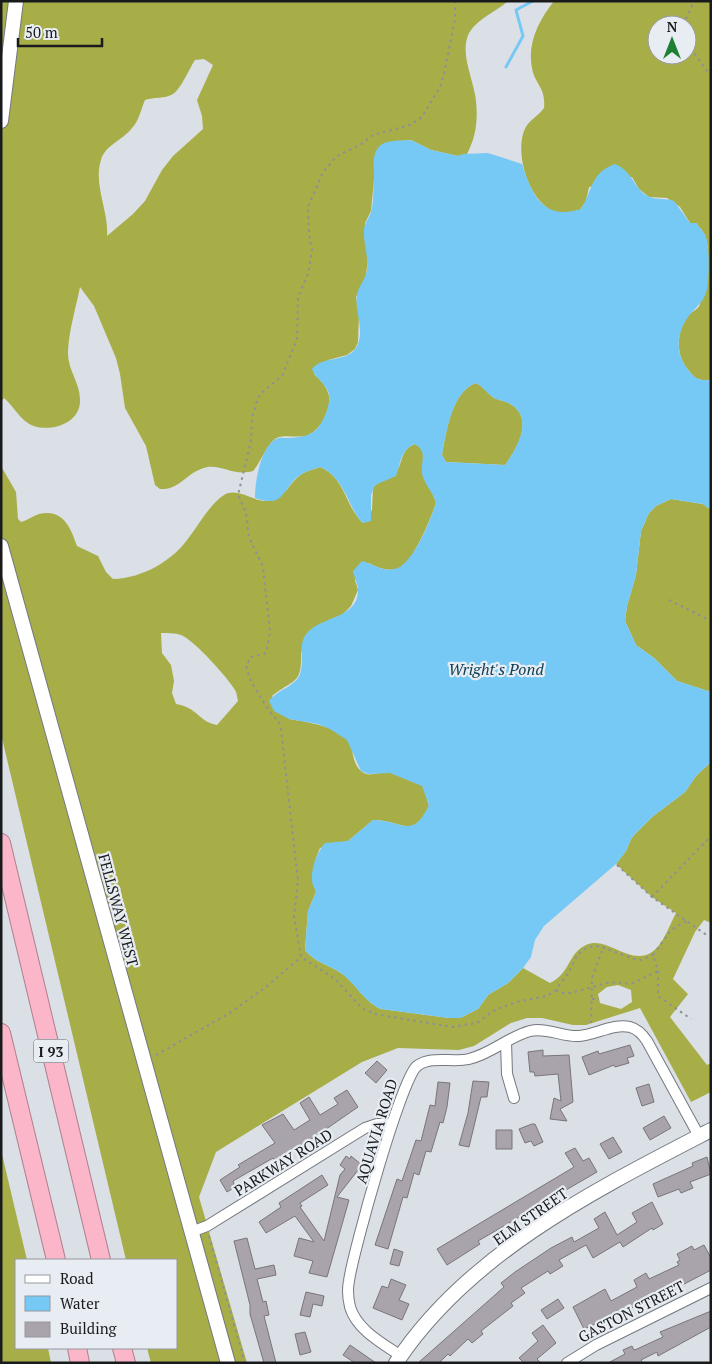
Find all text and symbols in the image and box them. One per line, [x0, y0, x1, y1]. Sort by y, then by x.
scale bar [18, 15, 101, 47]
north arrow [647, 15, 697, 65]
text: N [667, 17, 678, 36]
text: 50 m [25, 22, 58, 42]
water label: Wright's Pond [448, 658, 544, 680]
street label: FELLSWAY WEST [94, 851, 144, 969]
road number: I 93 [34, 1040, 68, 1062]
street label: AQUAVIA ROAD [351, 1076, 401, 1186]
street label: PARKWAY ROAD [230, 1124, 336, 1200]
street label: ELM STREET [489, 1183, 571, 1249]
legend [15, 1259, 178, 1349]
text: Road [60, 1268, 93, 1288]
street label: GASTON STREET [574, 1276, 688, 1346]
text: Water [60, 1293, 100, 1313]
text: Building [60, 1318, 118, 1338]

